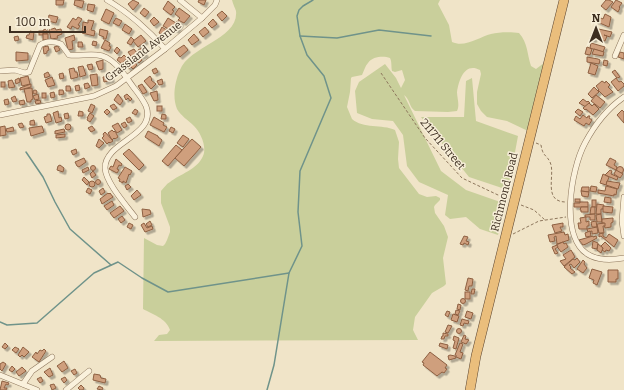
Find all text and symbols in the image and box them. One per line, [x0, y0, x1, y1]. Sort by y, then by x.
scale bar [10, 8, 85, 34]
north arrow [576, 8, 616, 48]
text: N [592, 12, 601, 25]
text: 100 m [16, 15, 51, 29]
street label: Grassland Avenue [102, 18, 184, 84]
street label: 211711 Street [418, 116, 468, 172]
street label: Richmond Road [488, 151, 521, 233]

